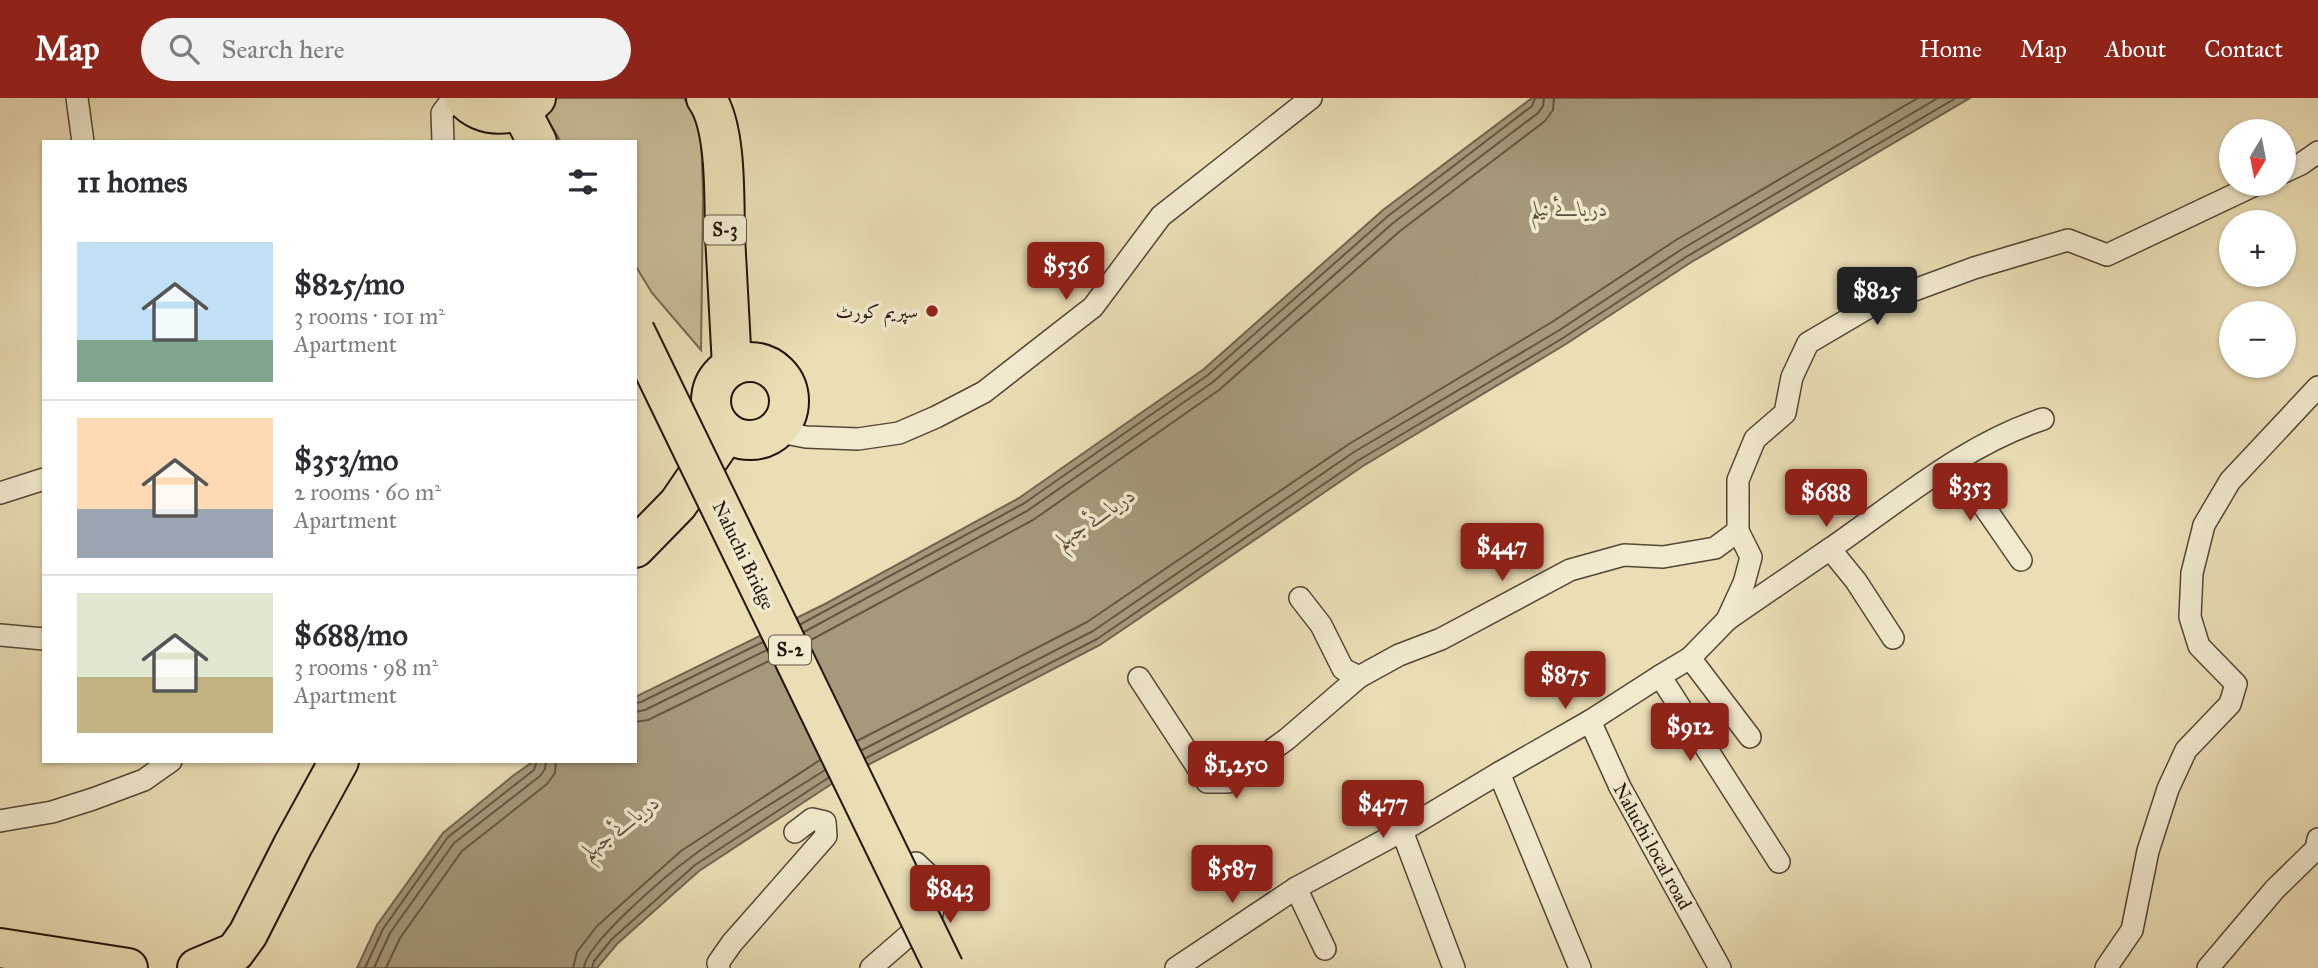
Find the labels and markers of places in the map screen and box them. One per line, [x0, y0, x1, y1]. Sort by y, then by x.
pin: $536 [1025, 242, 1107, 302]
pin: $825 [1836, 268, 1918, 327]
place label: سپریم کورٹ [836, 300, 918, 328]
marker: سپریم کورٹ [924, 303, 940, 319]
pin: $353 [1929, 464, 2011, 523]
pin: $688 [1785, 470, 1867, 529]
pin: $447 [1461, 524, 1543, 583]
pin: $875 [1524, 652, 1606, 711]
pin: $912 [1649, 704, 1731, 763]
pin: $1,250 [1179, 742, 1293, 801]
pin: $477 [1342, 780, 1424, 840]
pin: $587 [1191, 846, 1273, 905]
pin: $843 [909, 866, 991, 925]

